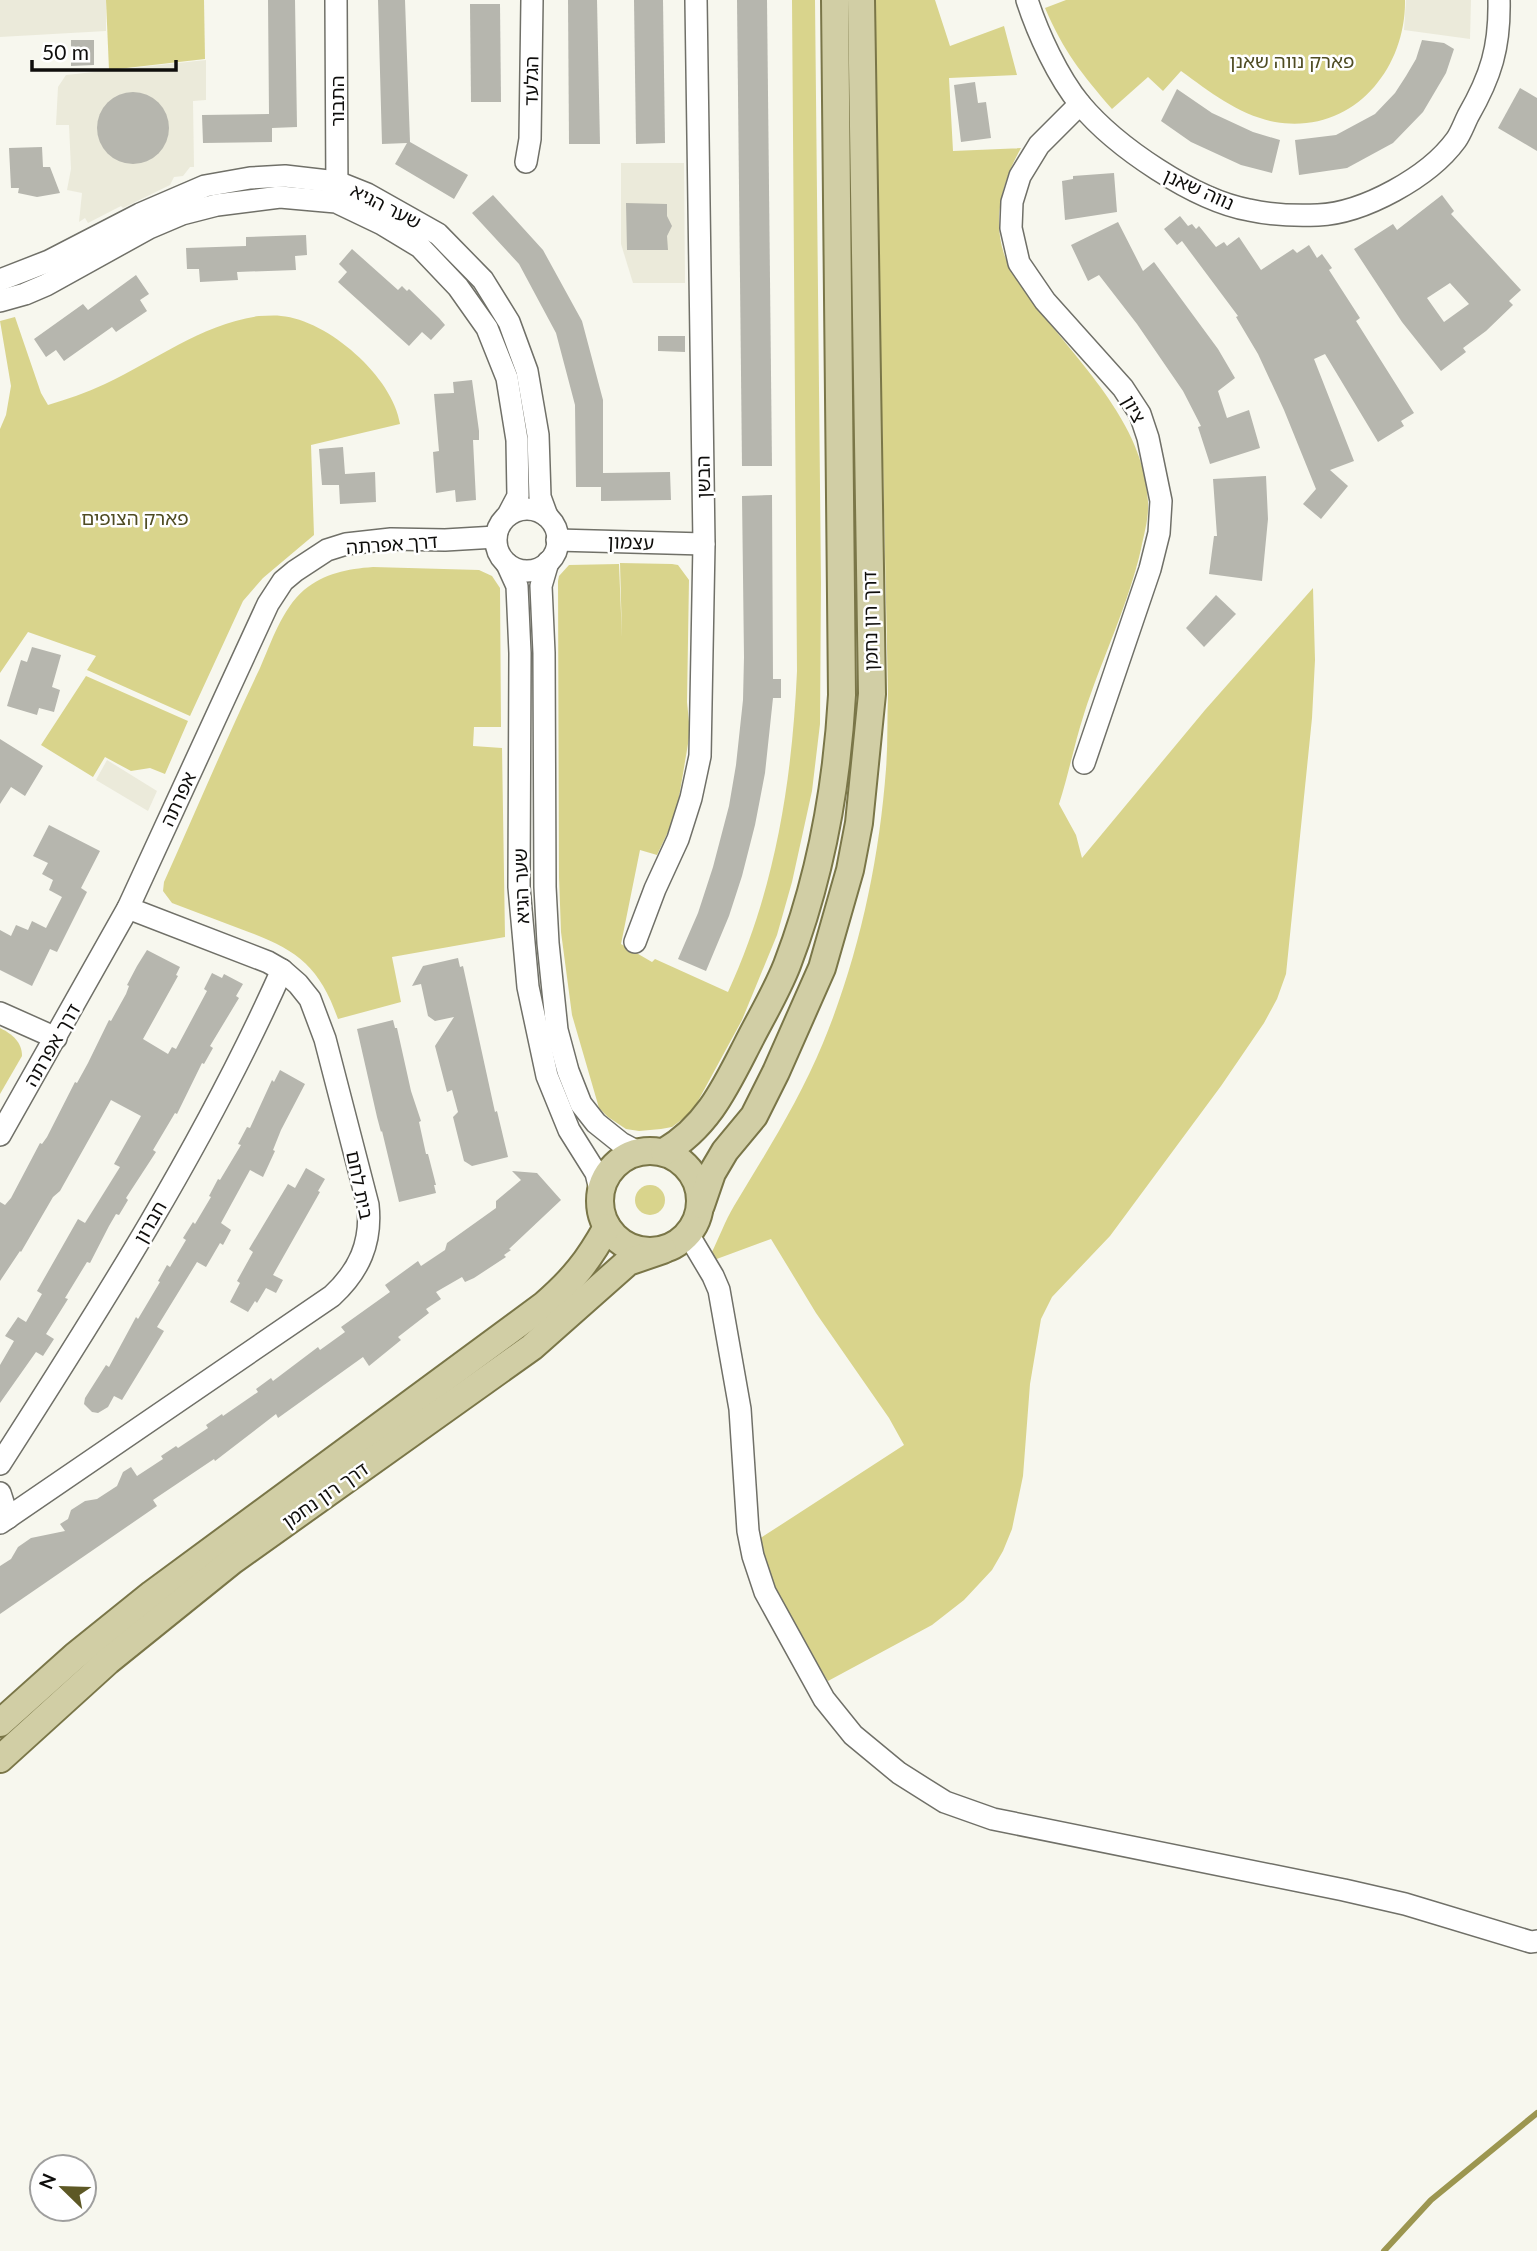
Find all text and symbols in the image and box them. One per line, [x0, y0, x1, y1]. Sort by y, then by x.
scale bar [32, 28, 175, 72]
text: 50 m [42, 39, 89, 64]
park label: פארק נווה שאנן [1230, 49, 1354, 72]
street label: הגלעד [519, 56, 542, 106]
street label: התבור [325, 75, 348, 127]
street label: נווה שאנן [1160, 163, 1238, 214]
street label: שער הגיא [347, 178, 425, 233]
street label: ציון [1118, 391, 1151, 426]
street label: הבשן [691, 455, 714, 499]
park label: פארק הצופים [81, 506, 189, 529]
street label: דרך אפרתה [345, 529, 439, 558]
street label: עצמון [607, 529, 655, 554]
street label: דרך רון נחמן [857, 571, 882, 671]
street label: אפרתה [155, 768, 200, 830]
street label: שער הגיא [508, 848, 533, 924]
street label: דרך אפרתה [19, 999, 85, 1090]
street label: בית לחם [342, 1149, 379, 1221]
street label: חברון [128, 1197, 171, 1247]
street label: דרך רון נחמן [277, 1457, 372, 1533]
north arrow [28, 2153, 98, 2223]
text: N [33, 2170, 60, 2192]

